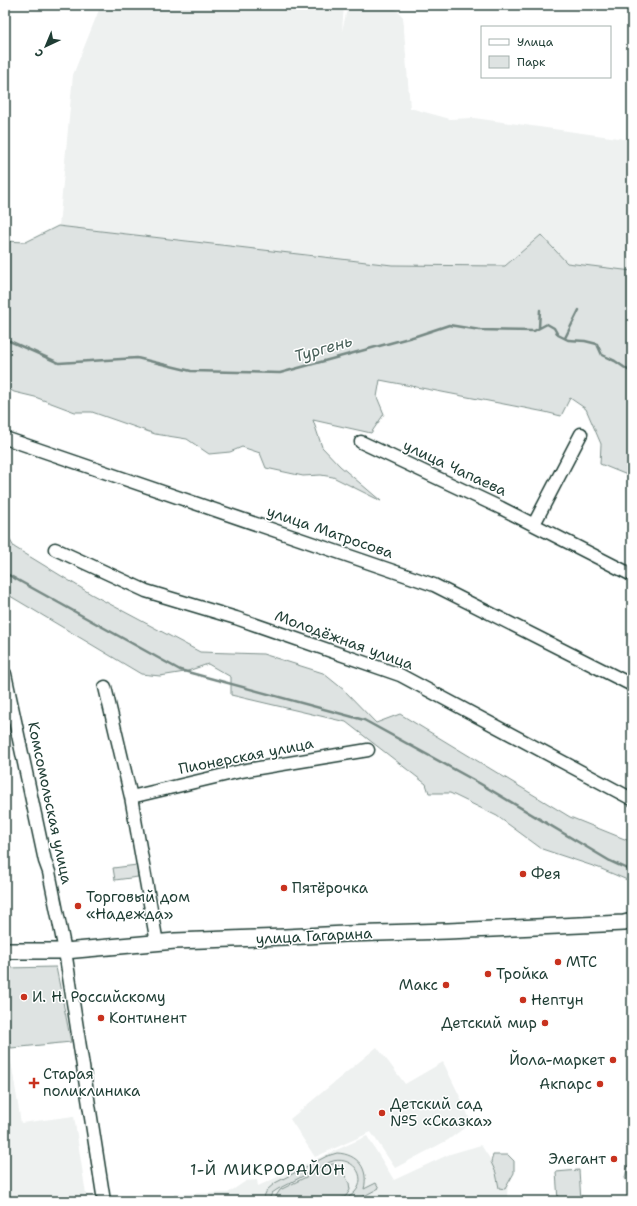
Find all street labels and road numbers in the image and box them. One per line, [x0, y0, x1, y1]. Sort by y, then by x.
street label: улица Чапаева [400, 435, 511, 501]
street label: улица Матросова [264, 501, 396, 563]
street label: Молодёжная улица [272, 606, 417, 675]
street label: Комсомольская улица [23, 720, 77, 887]
street label: Пионерская улица [177, 733, 316, 779]
street label: улица Гагарина [255, 923, 373, 949]

